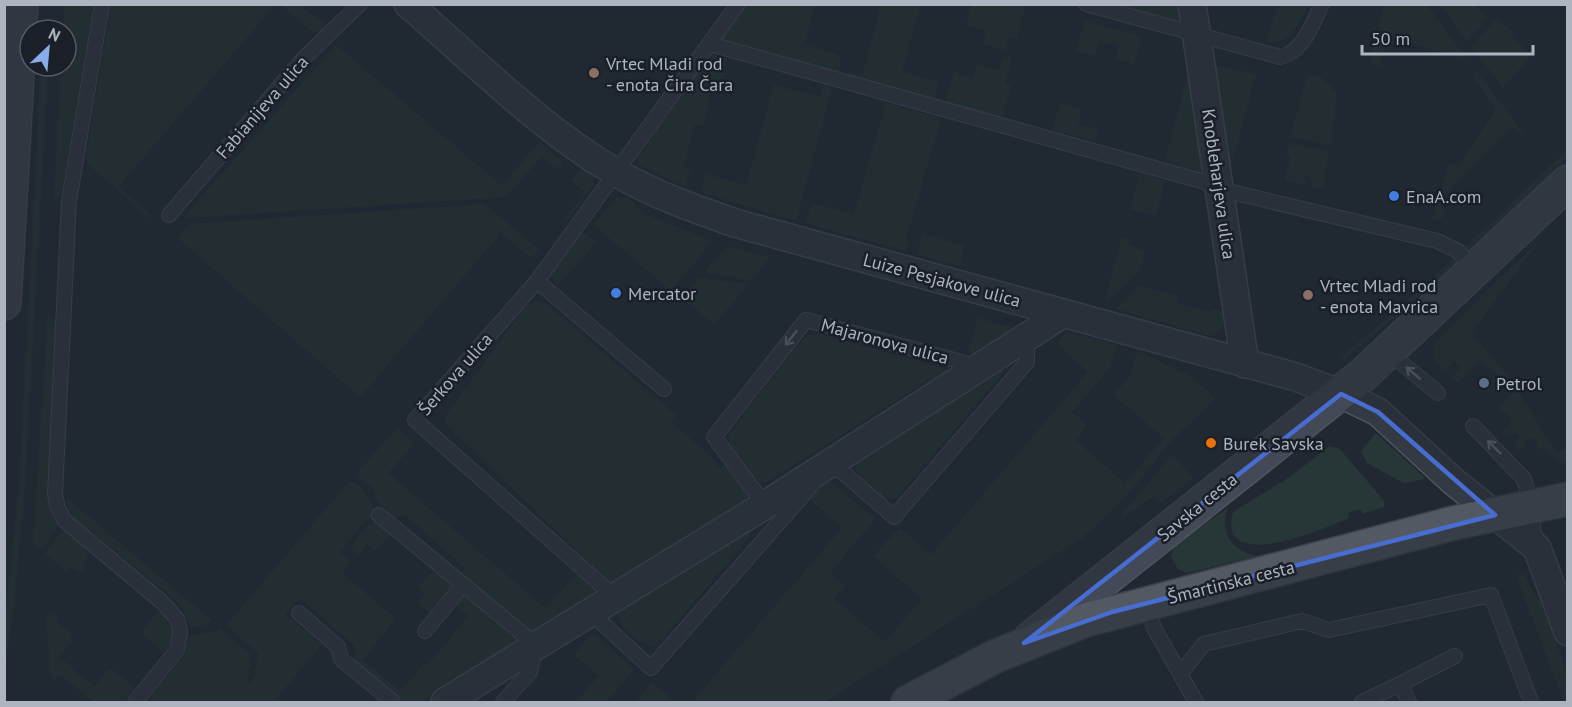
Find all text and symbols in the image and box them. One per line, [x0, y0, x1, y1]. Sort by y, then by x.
north arrow [18, 18, 78, 78]
scale bar [1362, 18, 1533, 56]
text: N [45, 23, 64, 46]
text: 50 m [1371, 27, 1410, 50]
street label: Fabianijeva ulica [211, 51, 313, 163]
place label: Vrtec Mladi rod - enota Čira Čara [605, 52, 733, 96]
marker: Vrtec Mladi rod - enota Čira Čara [587, 66, 601, 80]
street label: Knobleharjeva ulica [1197, 107, 1241, 261]
place label: EnaA.com [1406, 185, 1481, 208]
marker: EnaA.com [1387, 189, 1401, 203]
street label: Luize Pesjakove ulica [861, 248, 1023, 312]
place label: Vrtec Mladi rod - enota Mavrica [1319, 274, 1438, 318]
place label: Mercator [628, 282, 696, 305]
marker: Mercator [609, 286, 623, 300]
marker: Vrtec Mladi rod - enota Mavrica [1301, 288, 1315, 302]
street label: Majaronova ulica [819, 313, 951, 369]
street label: Šerkova ulica [413, 328, 497, 420]
one-way arrow [785, 330, 798, 346]
one-way arrow [1405, 366, 1421, 379]
place label: Petrol [1496, 372, 1542, 395]
marker: Petrol [1477, 376, 1491, 390]
place label: Burek Savska [1223, 432, 1324, 455]
marker: Burek Savska [1204, 436, 1218, 450]
one-way arrow [1487, 440, 1502, 454]
street label: Savska cesta [1152, 468, 1242, 546]
street label: Šmartinska cesta [1165, 555, 1297, 609]

